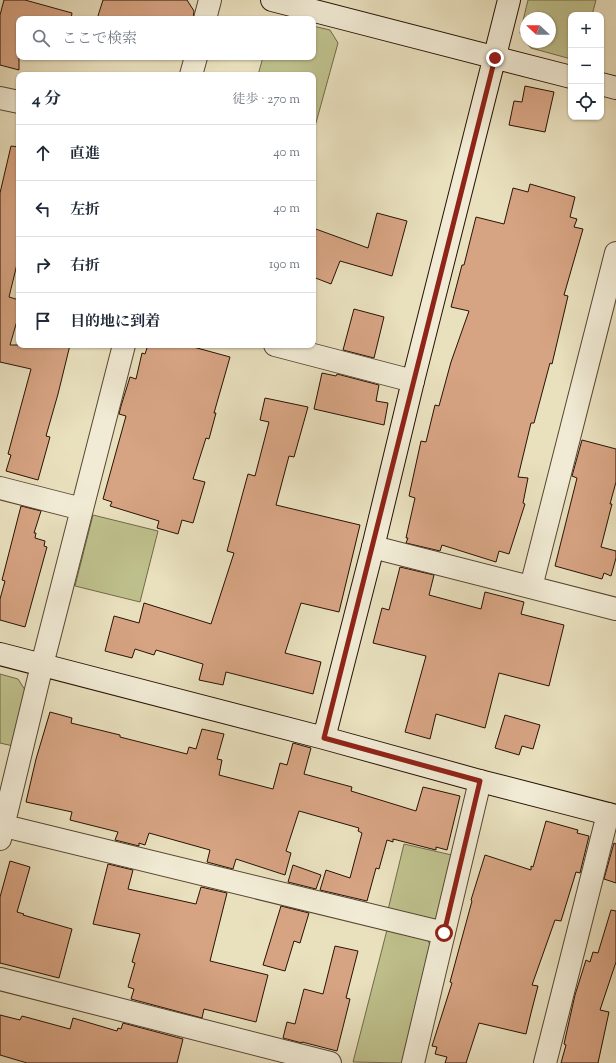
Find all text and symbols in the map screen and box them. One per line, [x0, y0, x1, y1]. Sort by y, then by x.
north arrow [520, 12, 556, 48]
map controls [568, 12, 604, 120]
button: + [568, 12, 604, 48]
search box [16, 16, 316, 60]
icon: search [30, 27, 52, 49]
text: ここで検索 [62, 29, 137, 50]
button: − [568, 48, 604, 84]
route end [486, 49, 504, 67]
button: locate [568, 84, 604, 120]
text: 4 分 [32, 88, 61, 112]
text: 徒歩 · 270 m [232, 91, 300, 109]
icon: ahead [32, 142, 54, 164]
text: 直進 [70, 144, 100, 165]
text: 40 m [273, 144, 300, 162]
icon: left [32, 198, 54, 220]
text: 左折 [70, 200, 100, 221]
text: 40 m [273, 200, 300, 218]
icon: right [32, 254, 54, 276]
text: 右折 [70, 256, 100, 277]
text: 190 m [269, 256, 300, 274]
icon: arrive [32, 310, 54, 332]
text: 目的地に到着 [70, 312, 160, 333]
route start [435, 924, 453, 942]

